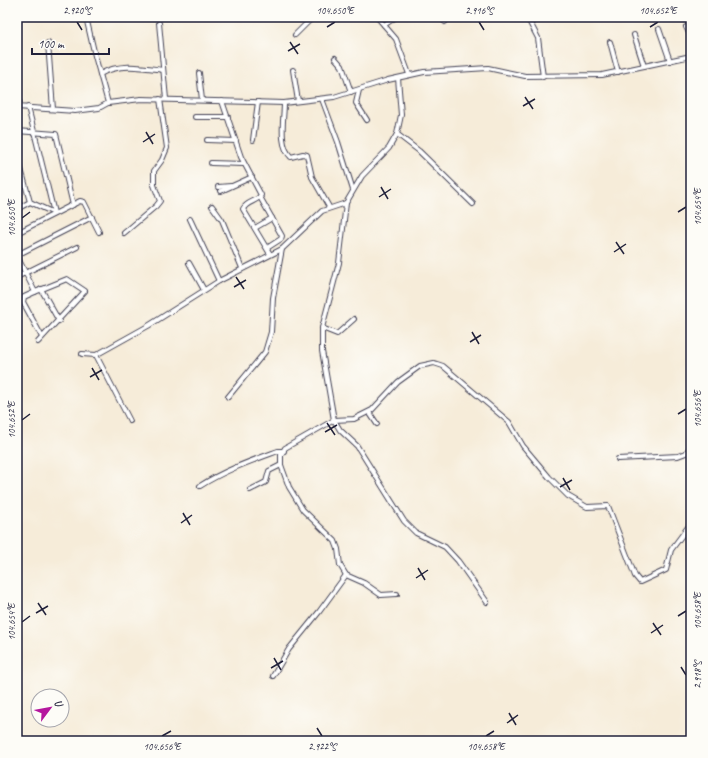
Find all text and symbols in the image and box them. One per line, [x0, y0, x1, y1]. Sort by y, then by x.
text: 2.920°S [63, 4, 93, 17]
text: 104.650°E [316, 4, 355, 17]
text: 2.916°S [465, 4, 495, 17]
text: 104.652°E [639, 4, 678, 17]
scale bar [32, 30, 109, 56]
text: 100 m [38, 36, 65, 52]
text: 104.654°E [691, 187, 704, 226]
text: 104.650°E [5, 198, 18, 237]
text: 104.656°E [691, 389, 704, 428]
text: 104.652°E [5, 400, 18, 439]
text: 104.658°E [691, 591, 704, 630]
text: 104.654°E [5, 602, 18, 641]
text: 2.918°S [691, 659, 704, 689]
north arrow [30, 688, 70, 728]
text: U [51, 697, 67, 711]
text: 104.656°E [143, 740, 182, 753]
text: 2.922°S [308, 740, 338, 753]
text: 104.658°E [467, 740, 506, 753]

